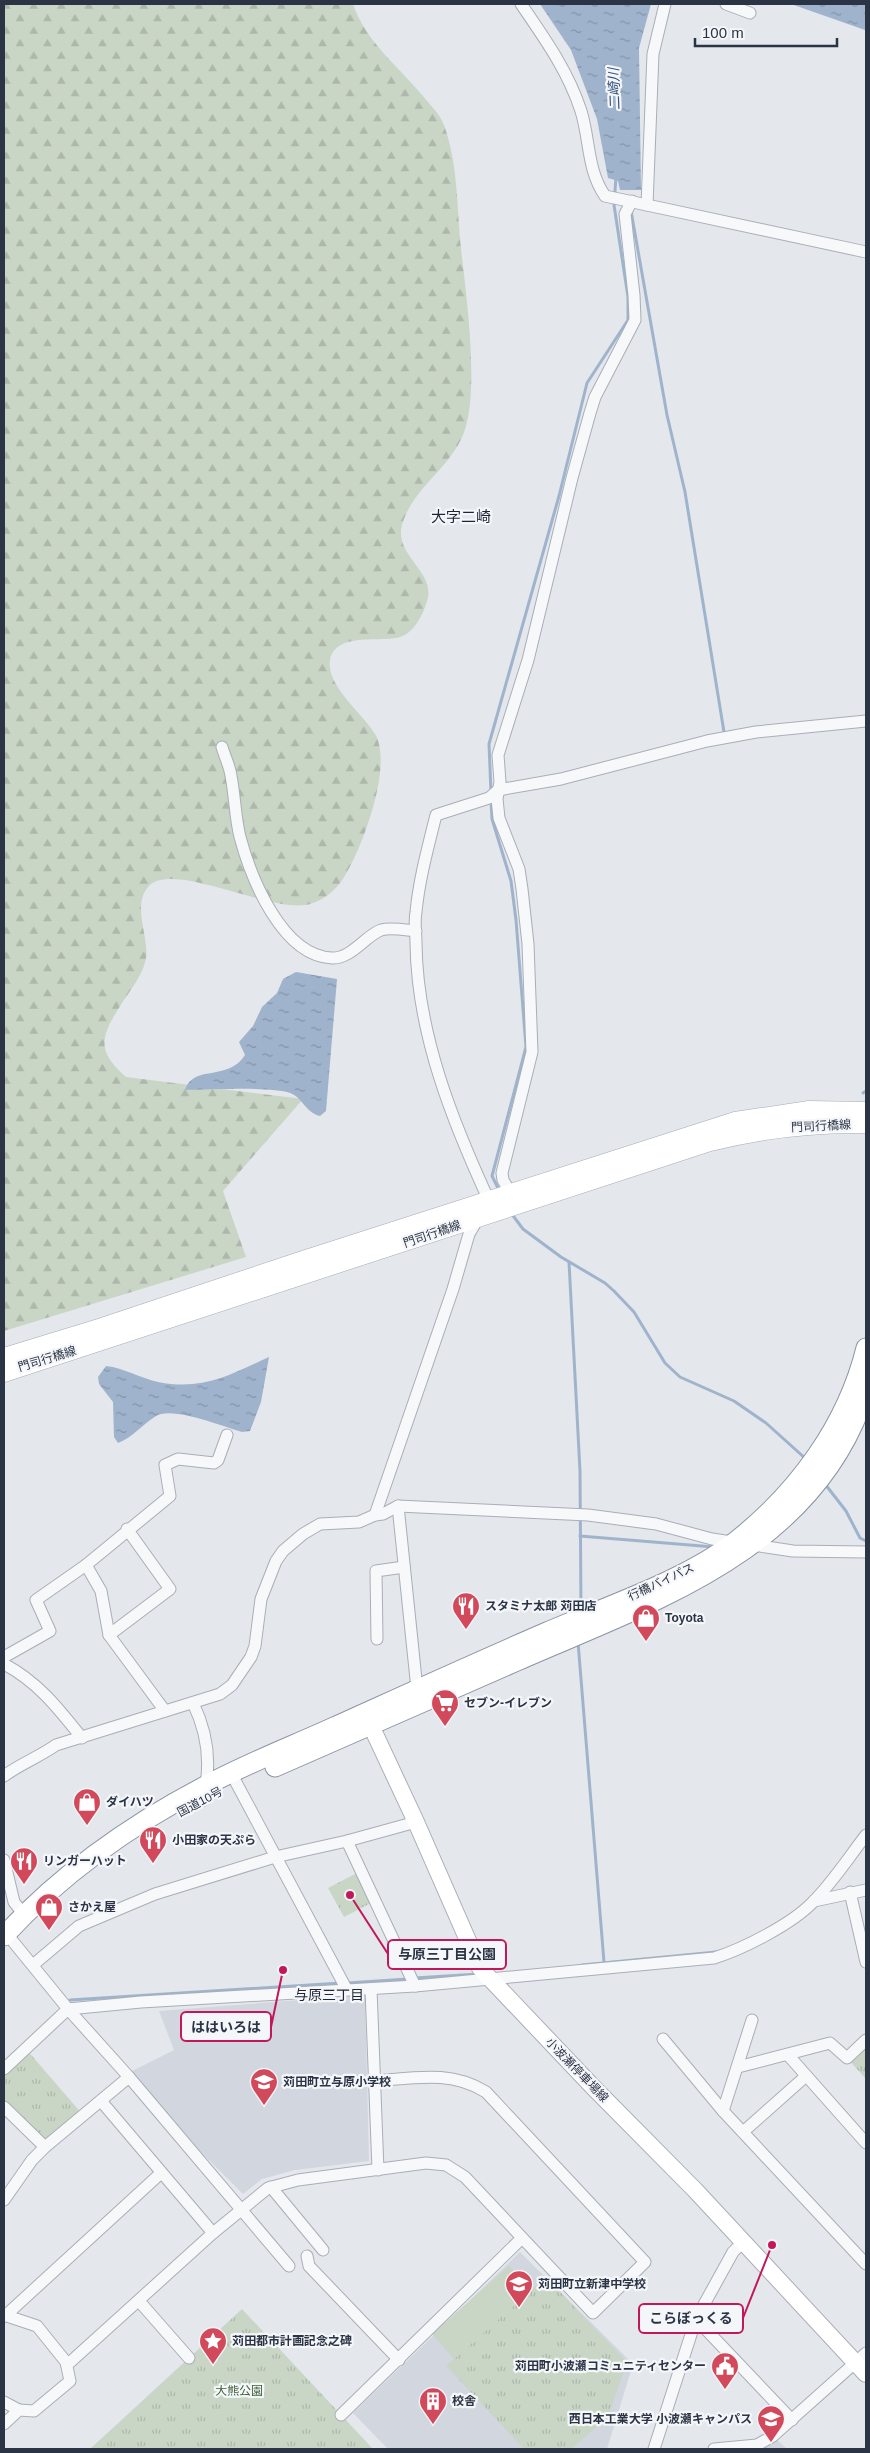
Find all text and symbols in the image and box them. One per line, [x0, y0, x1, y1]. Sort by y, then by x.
scale bar [695, 15, 838, 47]
text: 100 m [702, 24, 744, 41]
water label: 二崎川 [605, 66, 623, 110]
district label: 大字二崎 [431, 508, 491, 525]
street label: 門司行橋線 [791, 1117, 851, 1135]
street label: 門司行橋線 [401, 1218, 463, 1250]
street label: 門司行橋線 [16, 1344, 78, 1374]
street label: 行橋バイパス [626, 1560, 696, 1604]
restaurant icon: スタミナ太郎 苅田店 [451, 1591, 481, 1630]
place label: スタミナ太郎 苅田店 [485, 1599, 596, 1613]
shop icon: Toyota [631, 1603, 661, 1642]
place label: Toyota [665, 1611, 704, 1625]
supermarket icon: セブン-イレブン [430, 1688, 460, 1727]
place label: セブン-イレブン [464, 1696, 552, 1710]
street label: 国道10号 [175, 1784, 225, 1820]
shop icon: ダイハツ [72, 1787, 102, 1826]
place label: ダイハツ [106, 1795, 154, 1809]
restaurant icon: 小田家の天ぷら [138, 1825, 168, 1864]
place label: 小田家の天ぷら [172, 1833, 256, 1847]
restaurant icon: リンガーハット [9, 1846, 39, 1885]
place label: リンガーハット [43, 1854, 127, 1868]
shop icon: さかえ屋 [34, 1892, 64, 1931]
place label: さかえ屋 [68, 1900, 116, 1914]
callout: 与原三丁目公園 [388, 1940, 506, 1969]
text: 与原三丁目公園 [398, 1946, 496, 1962]
district label: 与原三丁目 [294, 1987, 364, 2003]
callout: ははいろは [181, 2012, 271, 2041]
text: ははいろは [191, 2019, 261, 2035]
street label: 小波瀬停車場線 [543, 2035, 611, 2105]
school or university icon: 苅田町立与原小学校 [249, 2067, 279, 2106]
place label: 苅田町立与原小学校 [283, 2075, 391, 2089]
school or university icon: 苅田町立新津中学校 [504, 2269, 534, 2308]
place label: 苅田町立新津中学校 [538, 2277, 646, 2291]
callout: こらぼっくる [639, 2304, 743, 2333]
text: こらぼっくる [649, 2310, 733, 2326]
place icon: 苅田都市計画記念之碑 [198, 2326, 228, 2365]
place label: 苅田都市計画記念之碑 [232, 2334, 352, 2348]
public building icon: 苅田町小波瀬コミュニティセンター [710, 2351, 740, 2390]
place label: 苅田町小波瀬コミュニティセンター [515, 2359, 706, 2373]
park label: 大熊公園 [215, 2384, 263, 2398]
building icon: 校舎 [418, 2386, 448, 2425]
place label: 校舎 [452, 2394, 476, 2408]
school or university icon: 西日本工業大学 小波瀬キャンパス [756, 2404, 786, 2443]
place label: 西日本工業大学 小波瀬キャンパス [569, 2412, 752, 2426]

